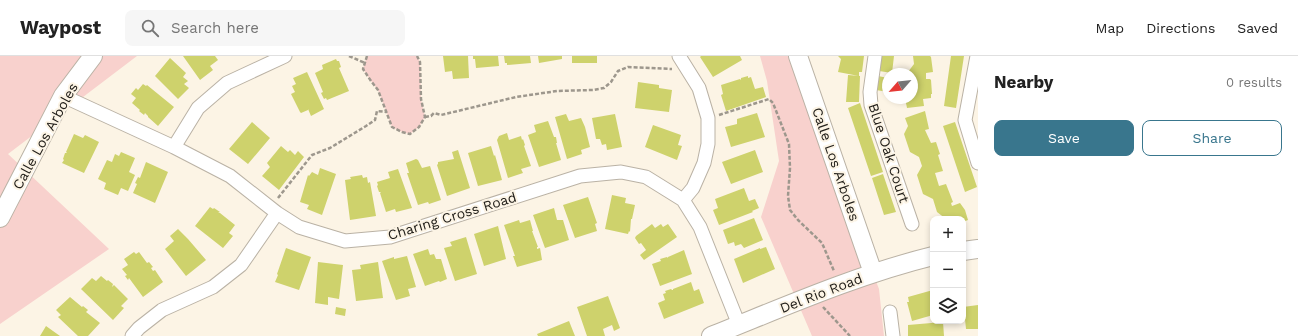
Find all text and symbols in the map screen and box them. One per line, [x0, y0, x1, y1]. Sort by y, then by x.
search box [125, 10, 405, 46]
text: Waypost [20, 16, 101, 39]
icon: search [139, 17, 161, 39]
text: Search here [171, 19, 259, 37]
text: Map [1096, 20, 1124, 36]
text: Directions [1146, 20, 1215, 36]
text: Saved [1237, 20, 1278, 36]
north arrow [882, 68, 918, 104]
text: Nearby [994, 72, 1053, 92]
text: 0 results [1226, 75, 1282, 90]
street label: Calle Los Arboles [9, 80, 81, 192]
street label: Blue Oak Court [865, 101, 913, 205]
street label: Calle Los Arboles [809, 105, 863, 223]
button: Save [994, 120, 1134, 156]
button: Share [1142, 120, 1282, 156]
street label: Charing Cross Road [386, 189, 518, 243]
map controls [930, 216, 966, 324]
button: + [930, 216, 966, 252]
button: − [930, 252, 966, 288]
street label: Del Rio Road [777, 270, 865, 316]
button: layers [930, 288, 966, 324]

